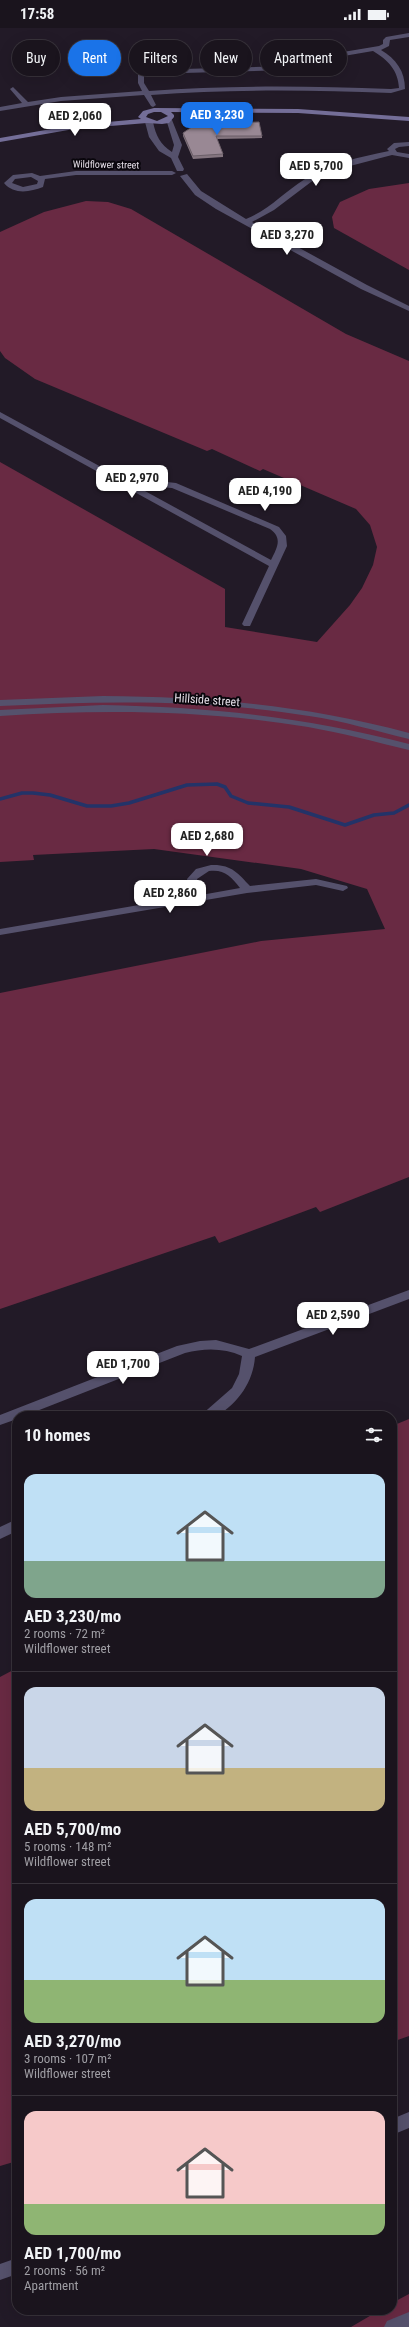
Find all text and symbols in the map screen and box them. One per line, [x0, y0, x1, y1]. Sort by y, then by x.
text: 17:58 [20, 5, 54, 23]
chip: Buy [12, 40, 60, 76]
chip: Rent [68, 40, 121, 76]
chip: Filters [129, 40, 192, 76]
chip: New [200, 40, 252, 76]
chip: Apartment [260, 40, 347, 76]
pin: AED 3,230 [171, 102, 263, 136]
pin: AED 2,060 [29, 103, 121, 137]
text: AED 3,230 [190, 107, 244, 122]
text: AED 2,060 [48, 108, 102, 123]
pin: AED 5,700 [270, 153, 362, 187]
street label: Wildflower street [73, 158, 139, 171]
text: AED 5,700 [289, 158, 343, 173]
pin: AED 3,270 [241, 222, 333, 256]
text: AED 3,270 [260, 227, 314, 242]
pin: AED 2,970 [86, 465, 178, 499]
text: AED 2,970 [105, 470, 159, 485]
pin: AED 4,190 [219, 478, 311, 512]
text: AED 4,190 [238, 483, 292, 498]
street label: Hillside street [174, 691, 241, 709]
pin: AED 2,680 [161, 823, 253, 857]
text: AED 2,680 [180, 828, 234, 843]
pin: AED 2,860 [124, 880, 216, 914]
text: AED 2,860 [143, 885, 197, 900]
pin: AED 2,590 [287, 1302, 379, 1336]
text: AED 2,590 [306, 1307, 360, 1322]
pin: AED 1,700 [77, 1351, 169, 1385]
text: AED 1,700 [96, 1356, 150, 1371]
icon: filters [363, 1424, 385, 1446]
text: 10 homes [24, 1425, 90, 1445]
icon: home [169, 1500, 241, 1572]
text: AED 3,230/mo [24, 1606, 121, 1626]
text: 2 rooms · 72 m² [24, 1626, 105, 1641]
text: Wildflower street [24, 1641, 111, 1656]
icon: home [169, 1713, 241, 1785]
text: AED 5,700/mo [24, 1819, 121, 1839]
text: 5 rooms · 148 m² [24, 1839, 111, 1854]
text: Wildflower street [24, 1854, 111, 1869]
icon: home [169, 1925, 241, 1997]
text: AED 3,270/mo [24, 2031, 121, 2051]
text: 3 rooms · 107 m² [24, 2051, 111, 2066]
text: Wildflower street [24, 2066, 111, 2081]
icon: home [169, 2137, 241, 2209]
text: AED 1,700/mo [24, 2243, 121, 2263]
text: 2 rooms · 56 m² [24, 2263, 105, 2278]
text: Apartment [24, 2278, 78, 2293]

